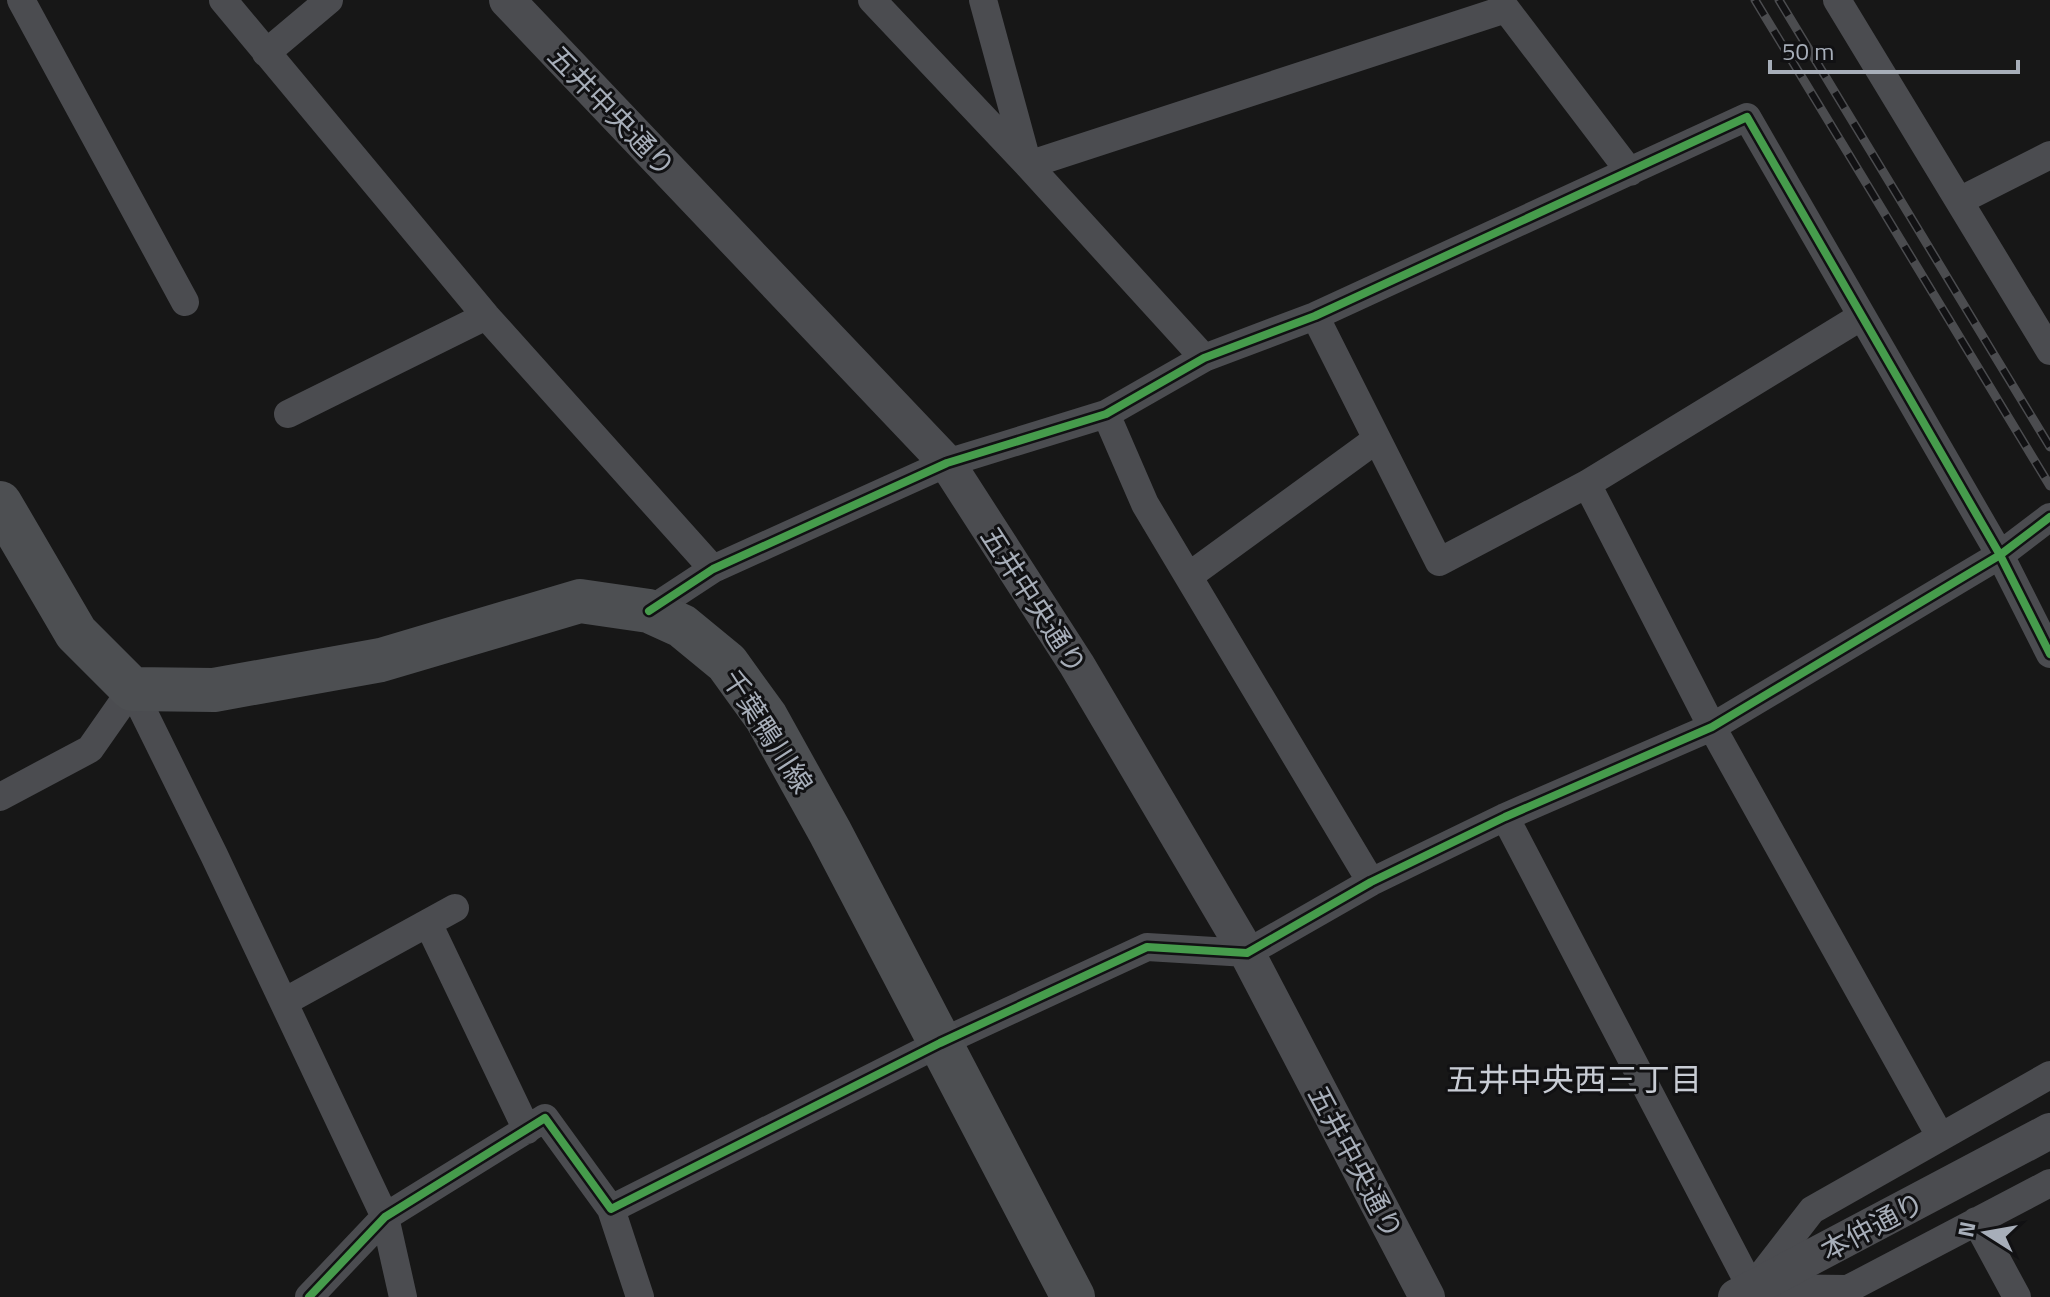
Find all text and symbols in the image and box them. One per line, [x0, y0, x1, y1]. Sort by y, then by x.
scale bar [1770, 24, 2018, 74]
text: 50 m [1782, 33, 1834, 69]
street label: 五井中央通り [538, 36, 686, 186]
street label: 五井中央通り [970, 518, 1098, 682]
street label: 千葉鴨川線 [712, 661, 824, 801]
district label: 五井中央西三丁目 [1446, 1055, 1702, 1103]
street label: 五井中央通り [1298, 1078, 1414, 1246]
street label: 本仲通り [1812, 1181, 1932, 1271]
north arrow [1946, 1193, 2026, 1273]
text: N [1948, 1218, 1985, 1240]

